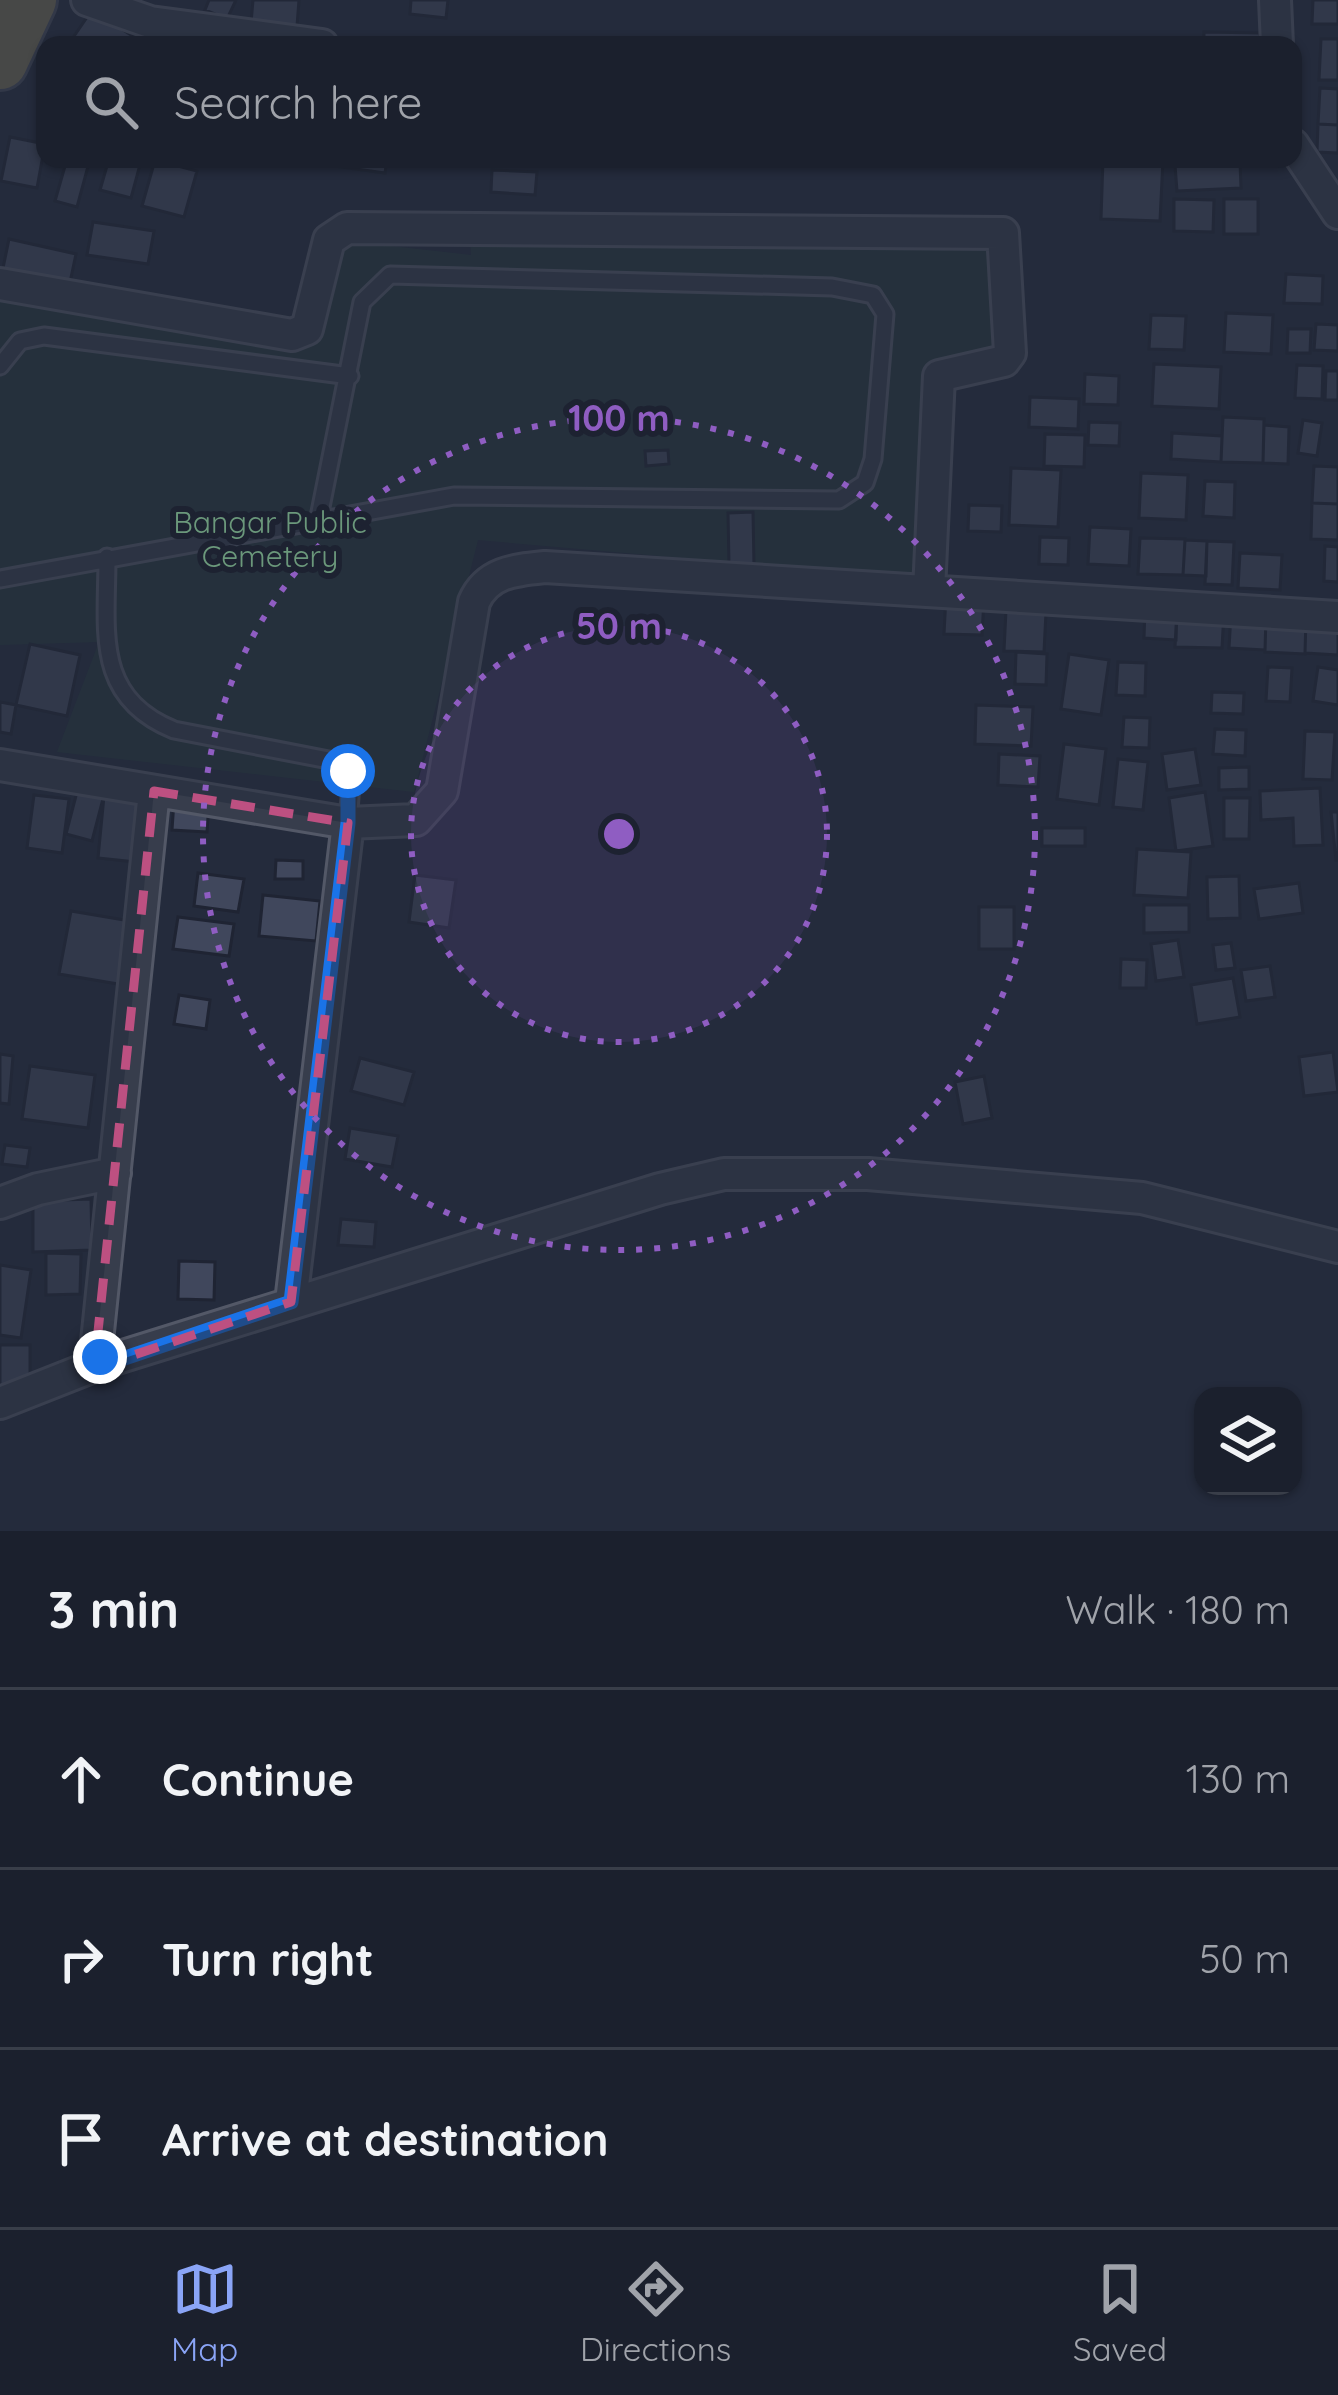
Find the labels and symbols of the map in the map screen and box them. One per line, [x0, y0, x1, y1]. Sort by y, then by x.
text: 100 m [568, 395, 670, 440]
park label: Bangar Public Cemetery [173, 503, 367, 575]
text: 50 m [576, 603, 662, 648]
route start [321, 744, 375, 798]
centre of rings [598, 813, 640, 855]
route end [73, 1330, 127, 1384]

